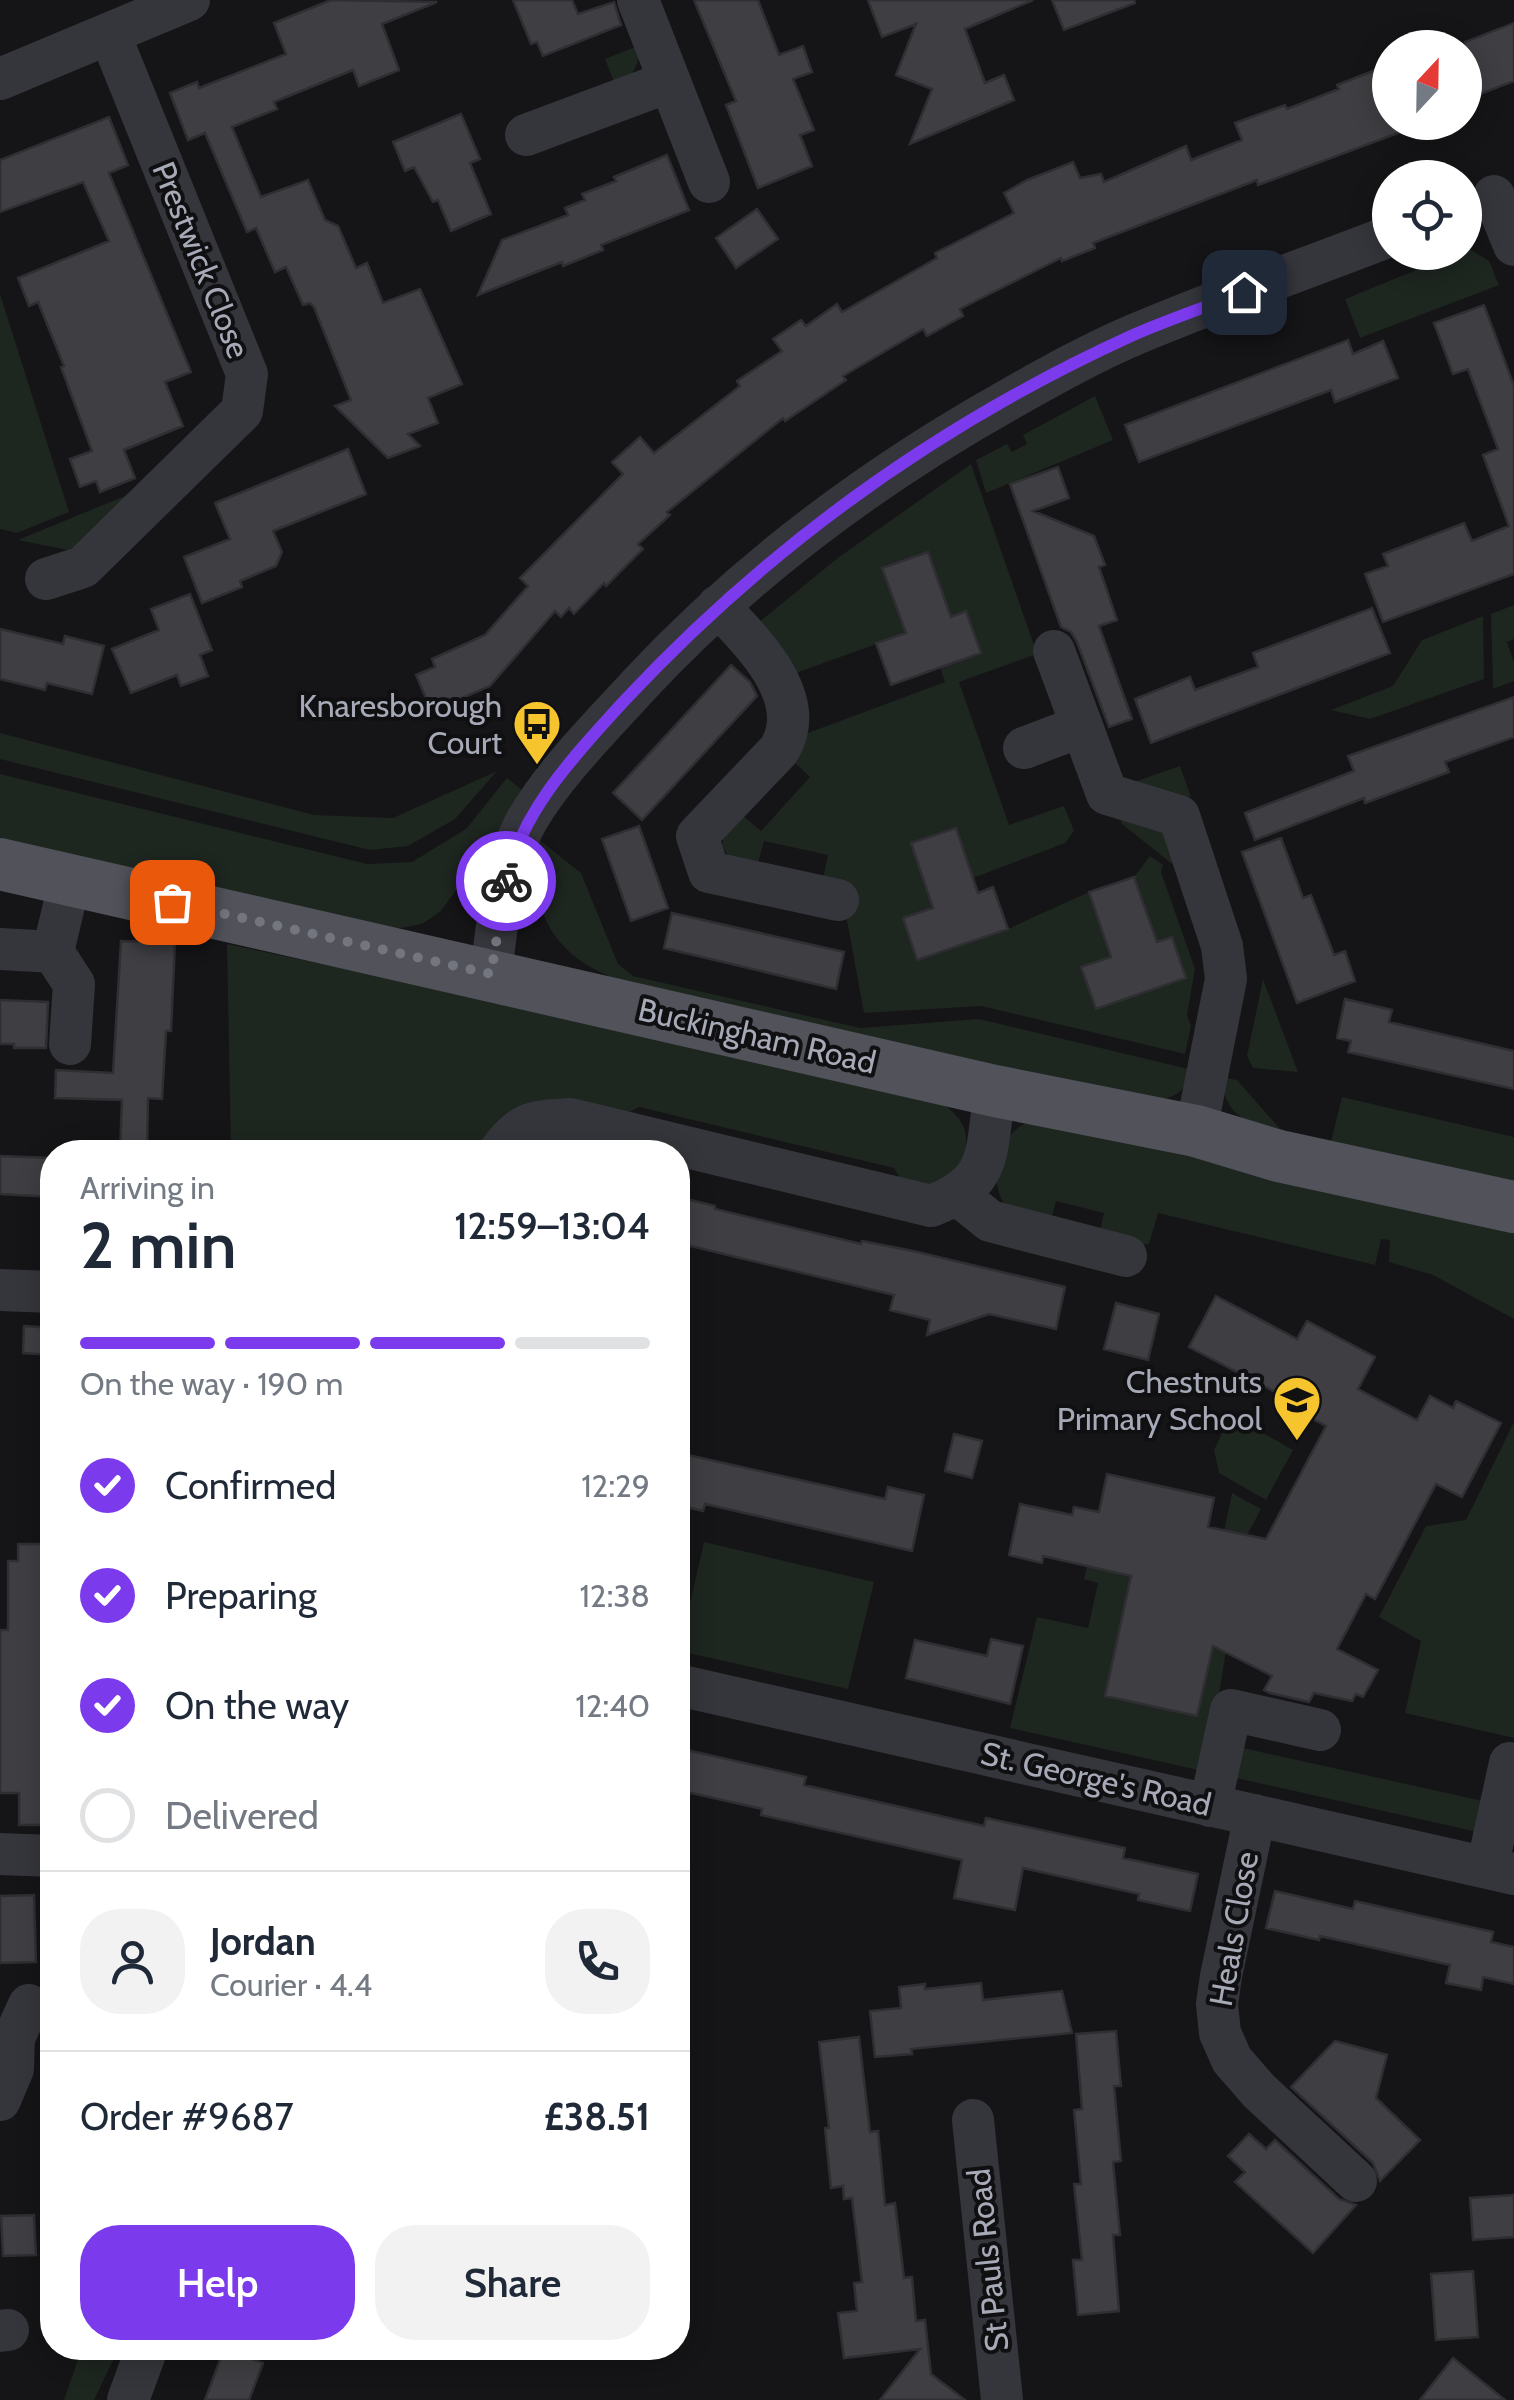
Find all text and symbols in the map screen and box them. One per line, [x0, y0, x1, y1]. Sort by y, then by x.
north arrow [1372, 30, 1482, 140]
map controls [1372, 30, 1482, 270]
street label: Prestwick Close [144, 156, 259, 364]
button: locate [1372, 160, 1482, 270]
pin [1202, 250, 1287, 335]
icon: home [1217, 265, 1272, 320]
place label: Knaresborough Court [299, 686, 502, 762]
bus stop icon: Knaresborough Court [511, 698, 563, 766]
courier [456, 831, 556, 931]
icon: bike [479, 854, 534, 909]
pin [130, 860, 215, 945]
icon: bag [145, 875, 200, 930]
street label: Buckingham Road [635, 989, 880, 1082]
text: Arriving in [80, 1168, 215, 1207]
text: 12:59–13:04 [454, 1202, 650, 1249]
text: 2 min [80, 1205, 237, 1284]
place label: Chestnuts Primary School [1057, 1362, 1262, 1438]
text: On the way · 190 m [80, 1364, 343, 1403]
school or university icon: Chestnuts Primary School [1271, 1374, 1323, 1442]
icon: check [80, 1458, 135, 1513]
text: Confirmed [165, 1462, 336, 1509]
text: 12:29 [581, 1466, 650, 1505]
icon: check [80, 1568, 135, 1623]
text: Preparing [165, 1572, 317, 1619]
text: 12:38 [579, 1576, 650, 1615]
icon: check [80, 1678, 135, 1733]
text: On the way [165, 1682, 349, 1729]
text: 12:40 [575, 1686, 650, 1725]
street label: St. George's Road [977, 1733, 1215, 1824]
text: Delivered [165, 1792, 319, 1839]
street label: Heals Close [1201, 1849, 1266, 2009]
button: person [80, 1909, 185, 2014]
button: phone [545, 1909, 650, 2014]
text: Jordan [210, 1918, 316, 1965]
text: Courier · 4.4 [210, 1965, 372, 2004]
text: Order #9687 [80, 2093, 294, 2140]
text: £38.51 [544, 2093, 650, 2140]
street label: St Pauls Road [959, 2167, 1016, 2353]
button: Help [80, 2225, 355, 2340]
button: Share [375, 2225, 650, 2340]

